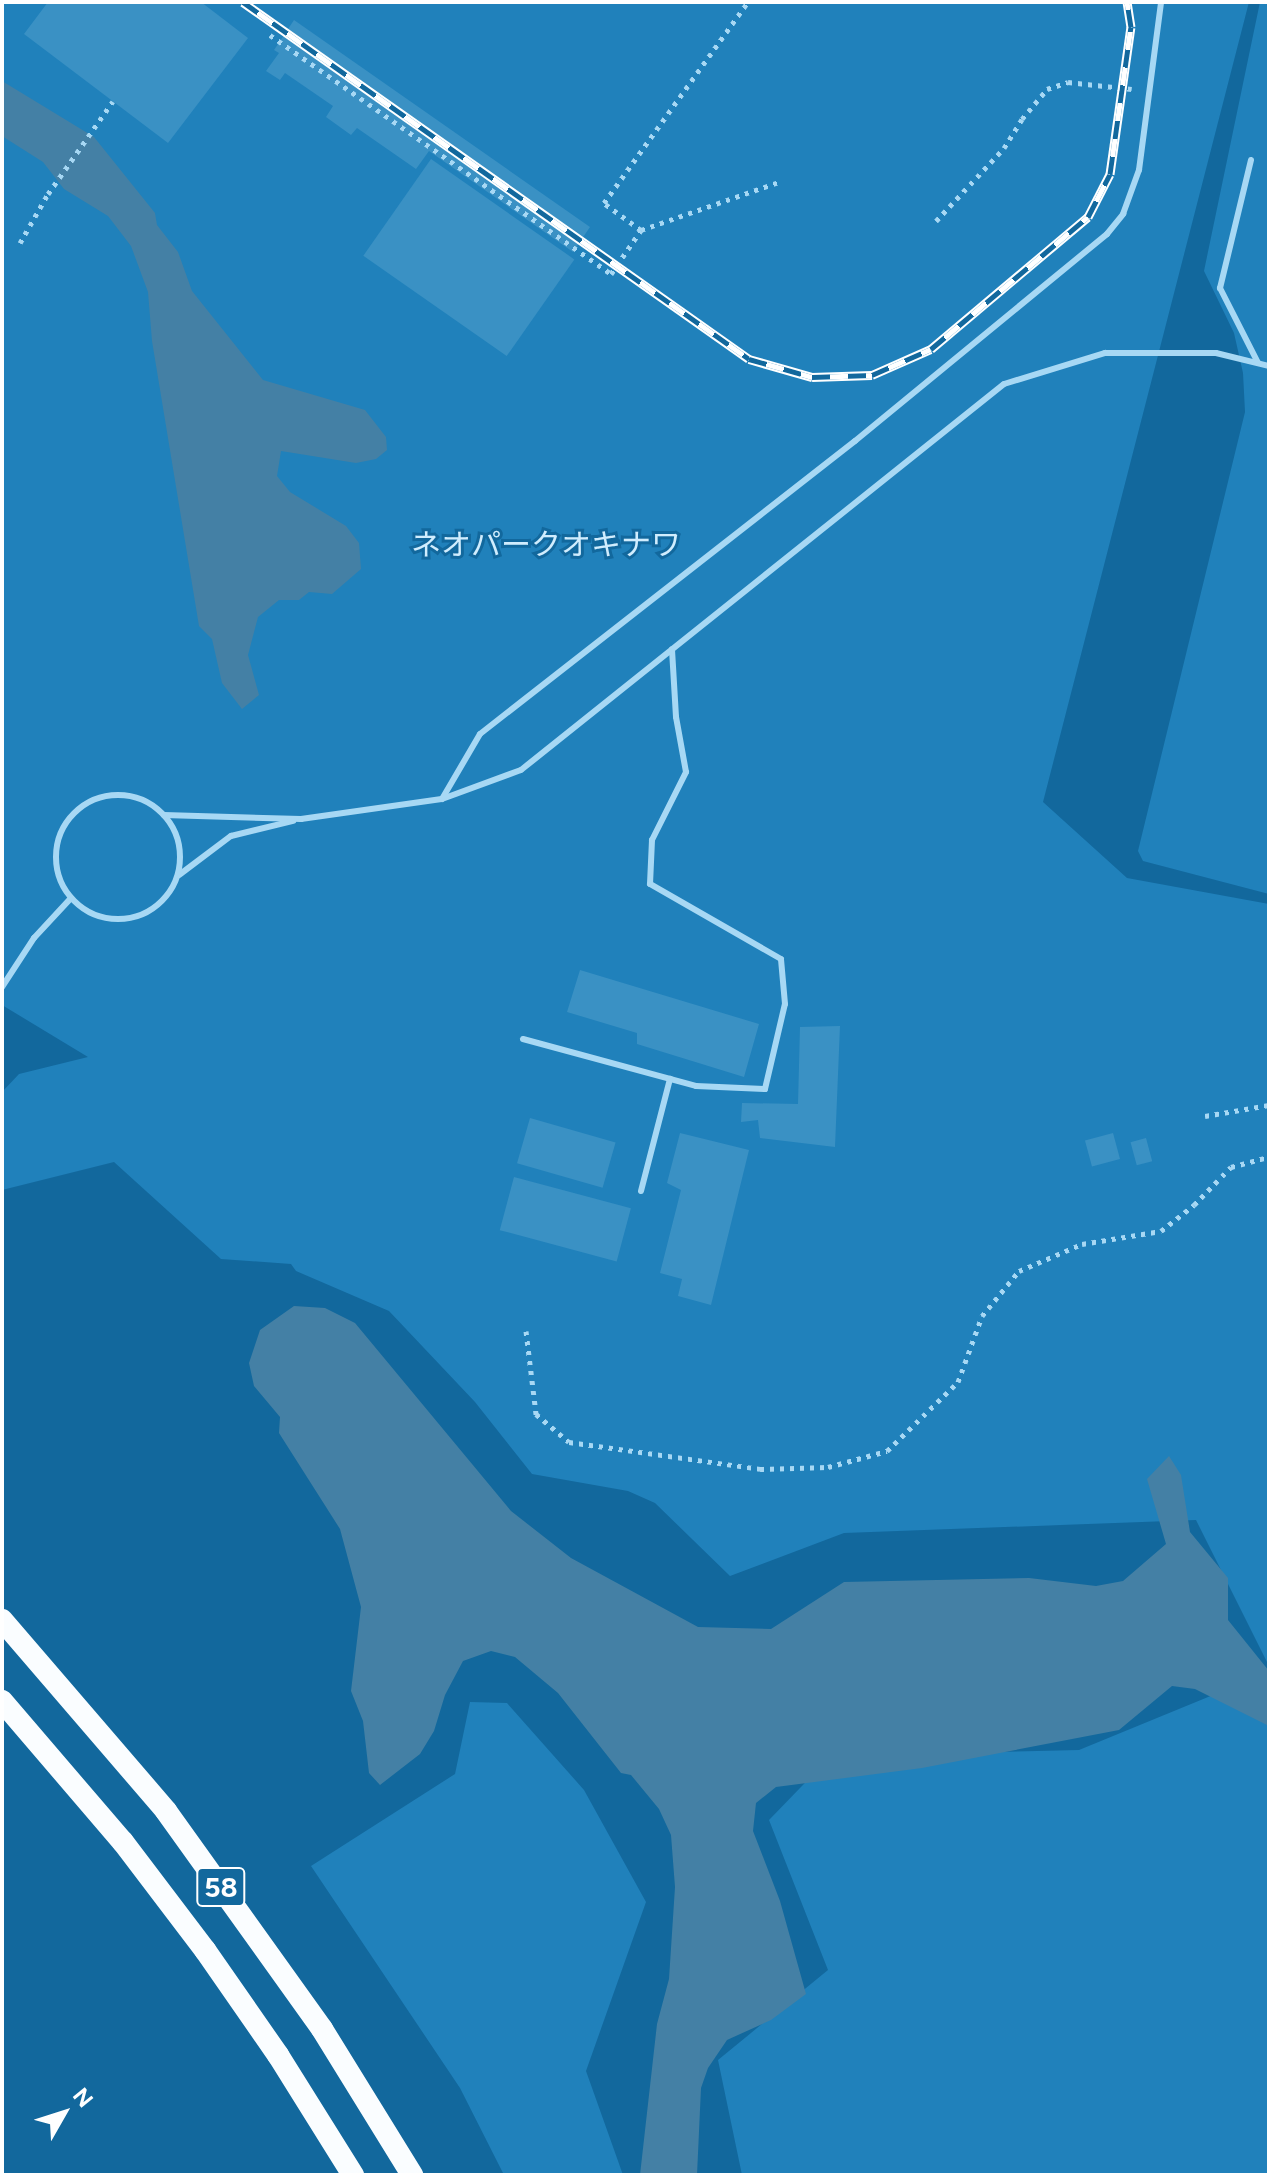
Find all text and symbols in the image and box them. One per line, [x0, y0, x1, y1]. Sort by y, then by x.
park label: ネオパークオキナワ [411, 527, 681, 563]
road number: 58 [195, 1863, 247, 1911]
north arrow [24, 2073, 104, 2153]
text: N [67, 2082, 99, 2113]

